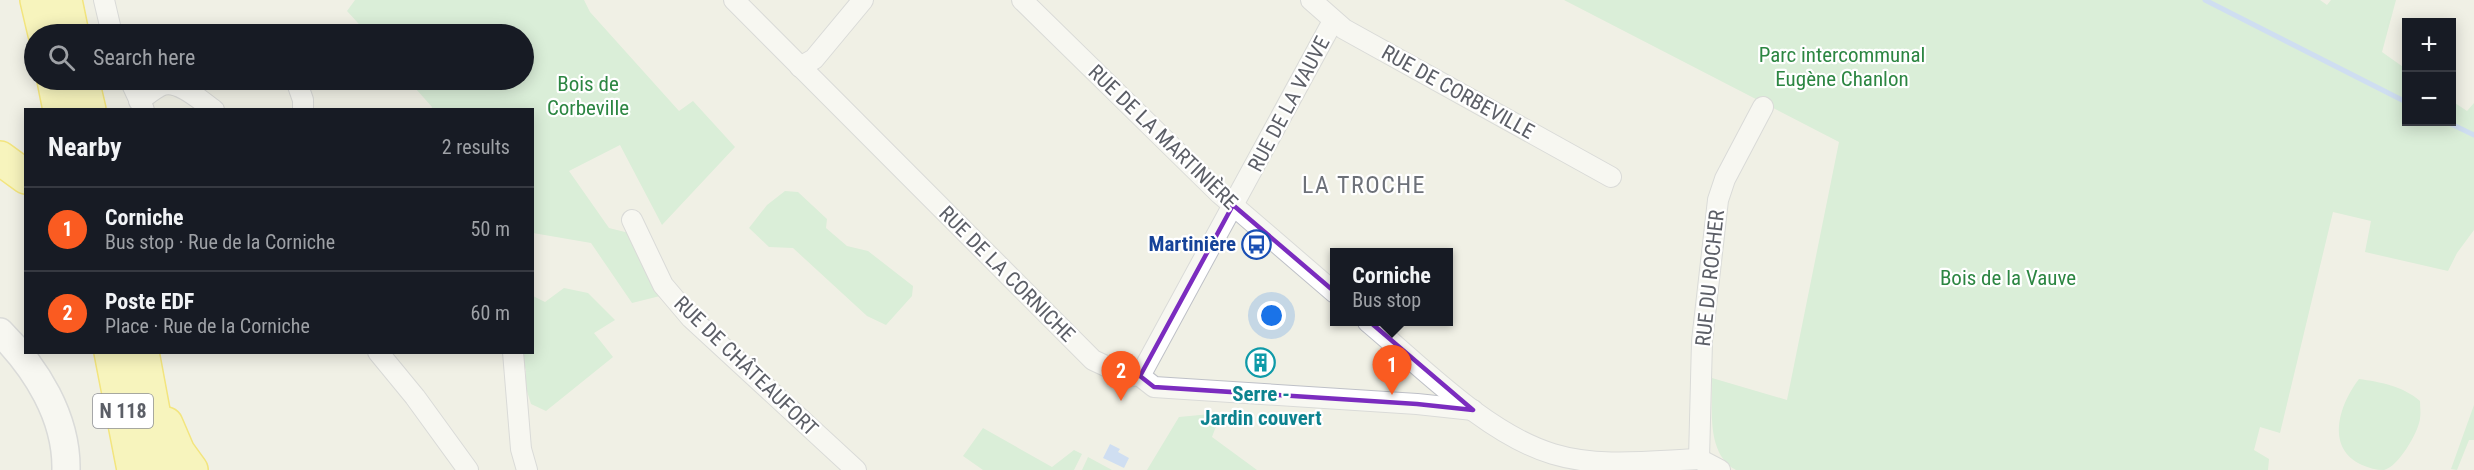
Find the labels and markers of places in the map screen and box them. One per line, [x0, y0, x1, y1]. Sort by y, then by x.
bus stop icon: Martinière [1241, 228, 1273, 260]
place label: Martinière [1149, 232, 1236, 256]
pin: 1 [1372, 346, 1412, 395]
building icon: Serre - Jardin couvert [1245, 347, 1277, 379]
pin: 2 [1102, 352, 1140, 401]
place label: Serre - Jardin couvert [1200, 382, 1322, 430]

